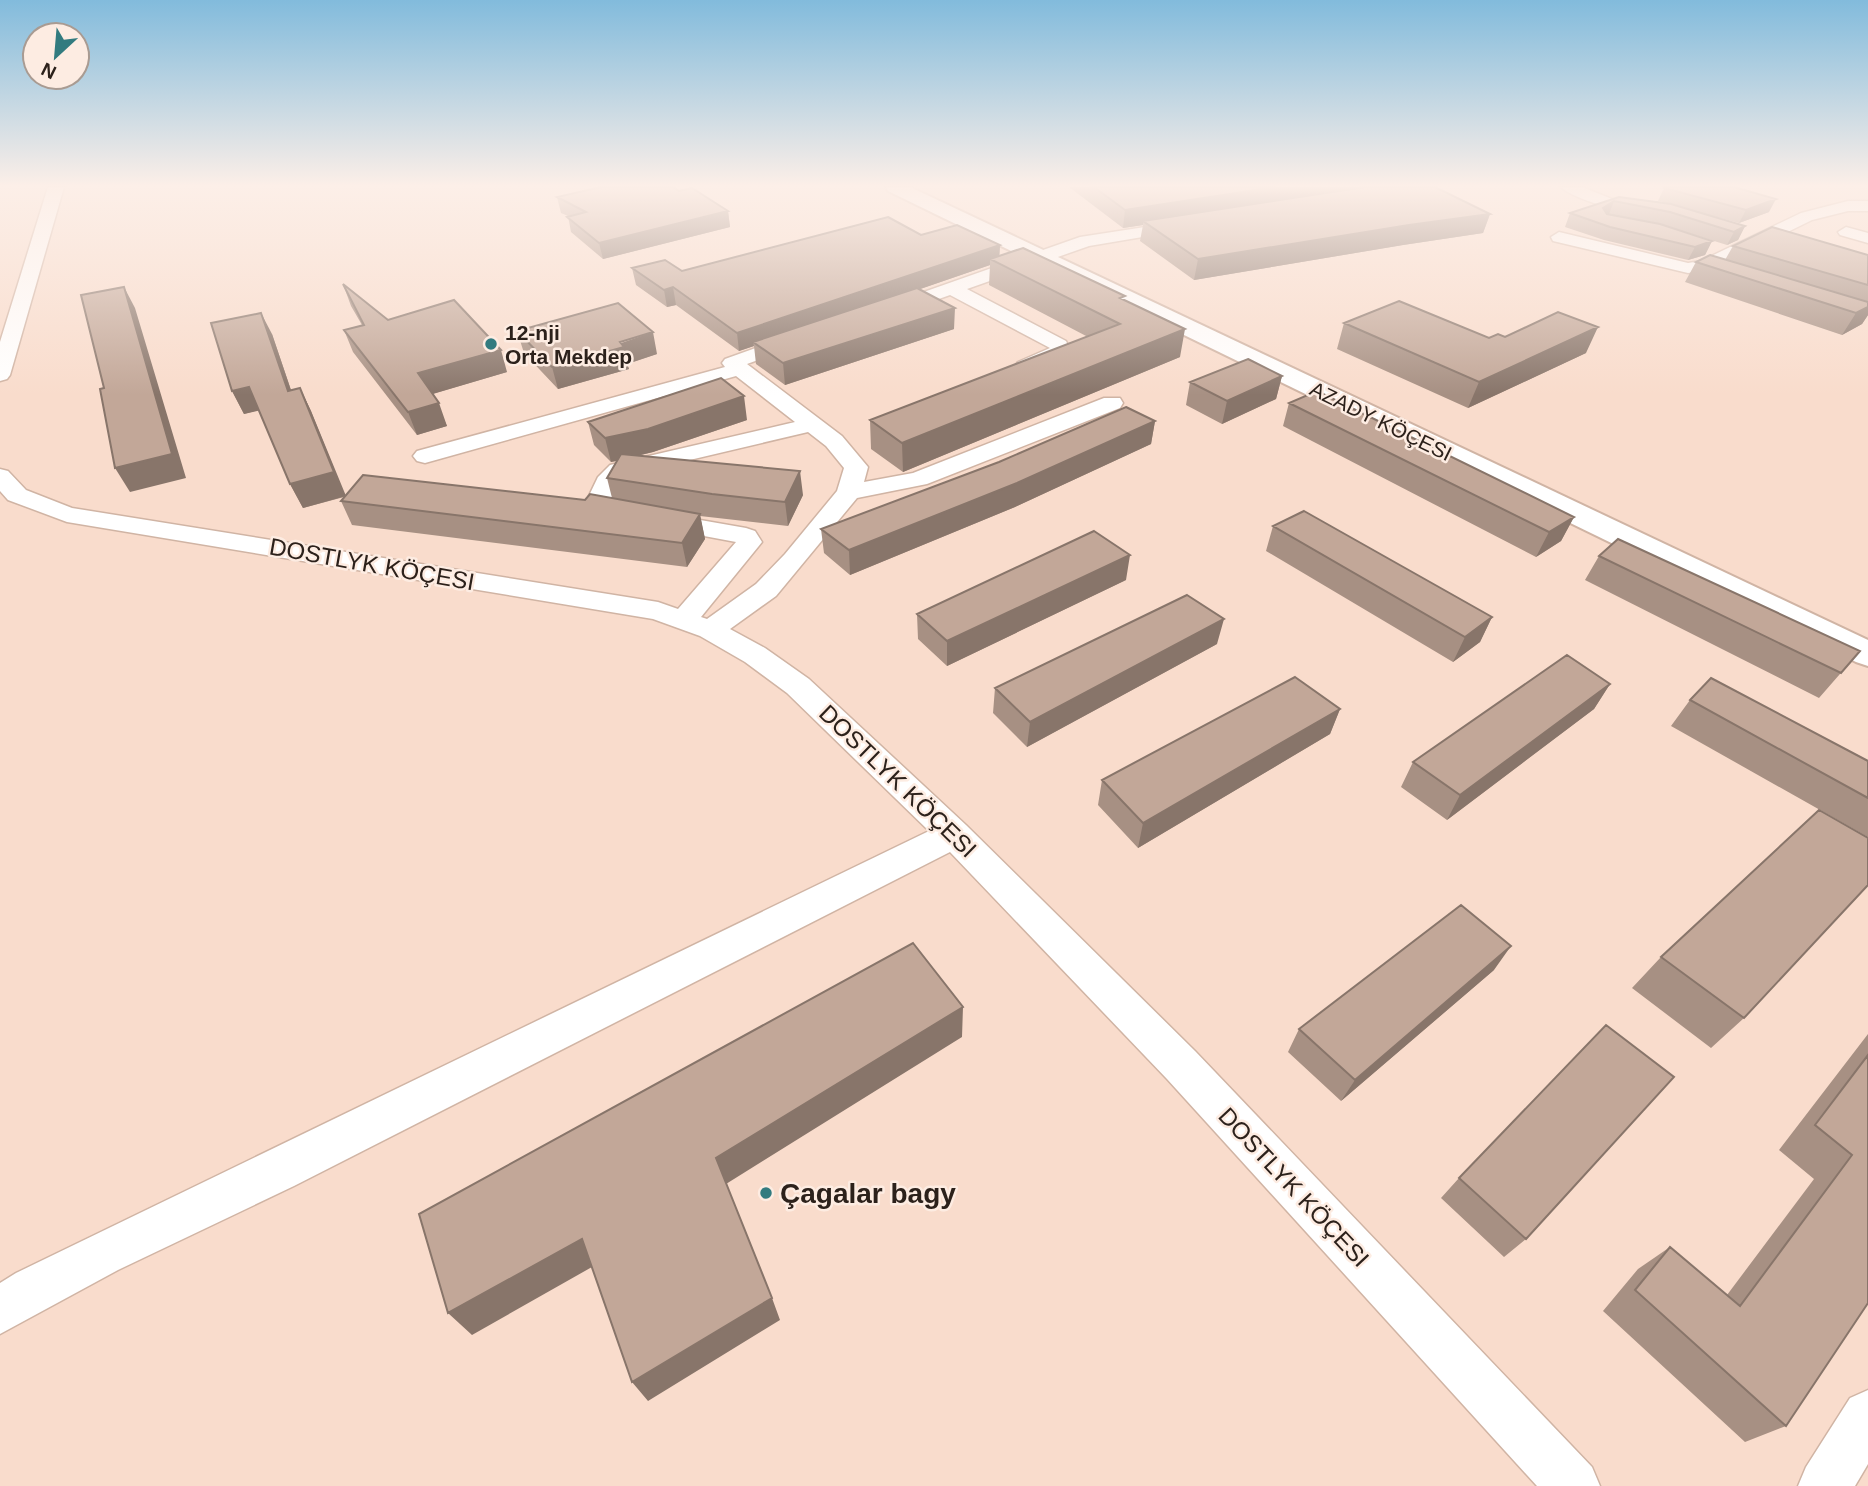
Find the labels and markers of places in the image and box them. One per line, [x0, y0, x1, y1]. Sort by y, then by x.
place label: 12-nji Orta Mekdep [505, 321, 632, 368]
marker: 12-nji Orta Mekdep [483, 336, 499, 352]
place label: Çagalar bagy [780, 1178, 956, 1209]
marker: Çagalar bagy [758, 1185, 774, 1201]

